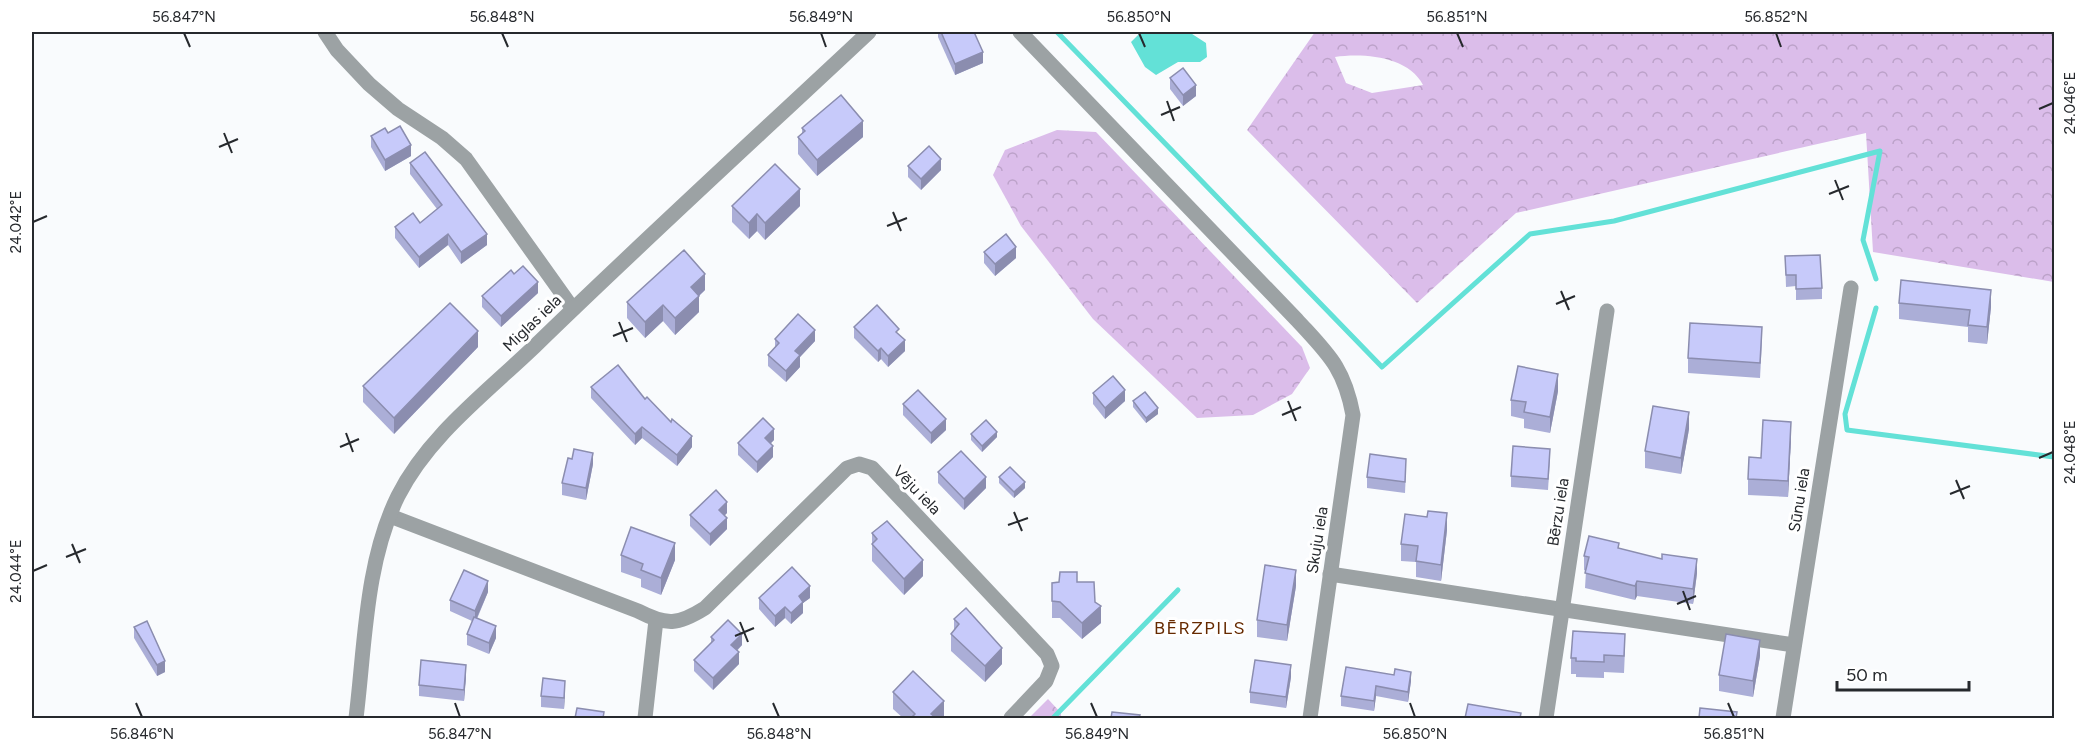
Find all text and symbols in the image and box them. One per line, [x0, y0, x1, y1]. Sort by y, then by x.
text: 56.847°N [152, 8, 216, 26]
text: 56.848°N [469, 8, 535, 26]
text: 56.849°N [789, 8, 853, 26]
text: 56.850°N [1107, 8, 1171, 26]
text: 56.851°N [1426, 8, 1488, 26]
text: 56.852°N [1744, 8, 1808, 26]
text: 24.046°E [2061, 72, 2079, 134]
text: 24.042°E [7, 191, 25, 253]
street label: Miglas iela [499, 291, 565, 355]
text: 24.048°E [2061, 420, 2079, 484]
street label: Vēju iela [889, 462, 945, 518]
street label: Sūnu iela [1785, 467, 1813, 533]
street label: Bērzu iela [1543, 477, 1573, 547]
street label: Skuju iela [1302, 505, 1332, 575]
text: 24.044°E [7, 539, 25, 603]
district label: BĒRZPILS [1154, 617, 1246, 639]
scale bar [1837, 654, 1969, 692]
text: 50 m [1846, 664, 1888, 686]
text: 56.846°N [110, 725, 174, 743]
text: 56.847°N [428, 725, 492, 743]
text: 56.848°N [746, 725, 812, 743]
text: 56.849°N [1065, 725, 1129, 743]
text: 56.850°N [1383, 725, 1447, 743]
text: 56.851°N [1703, 725, 1765, 743]

